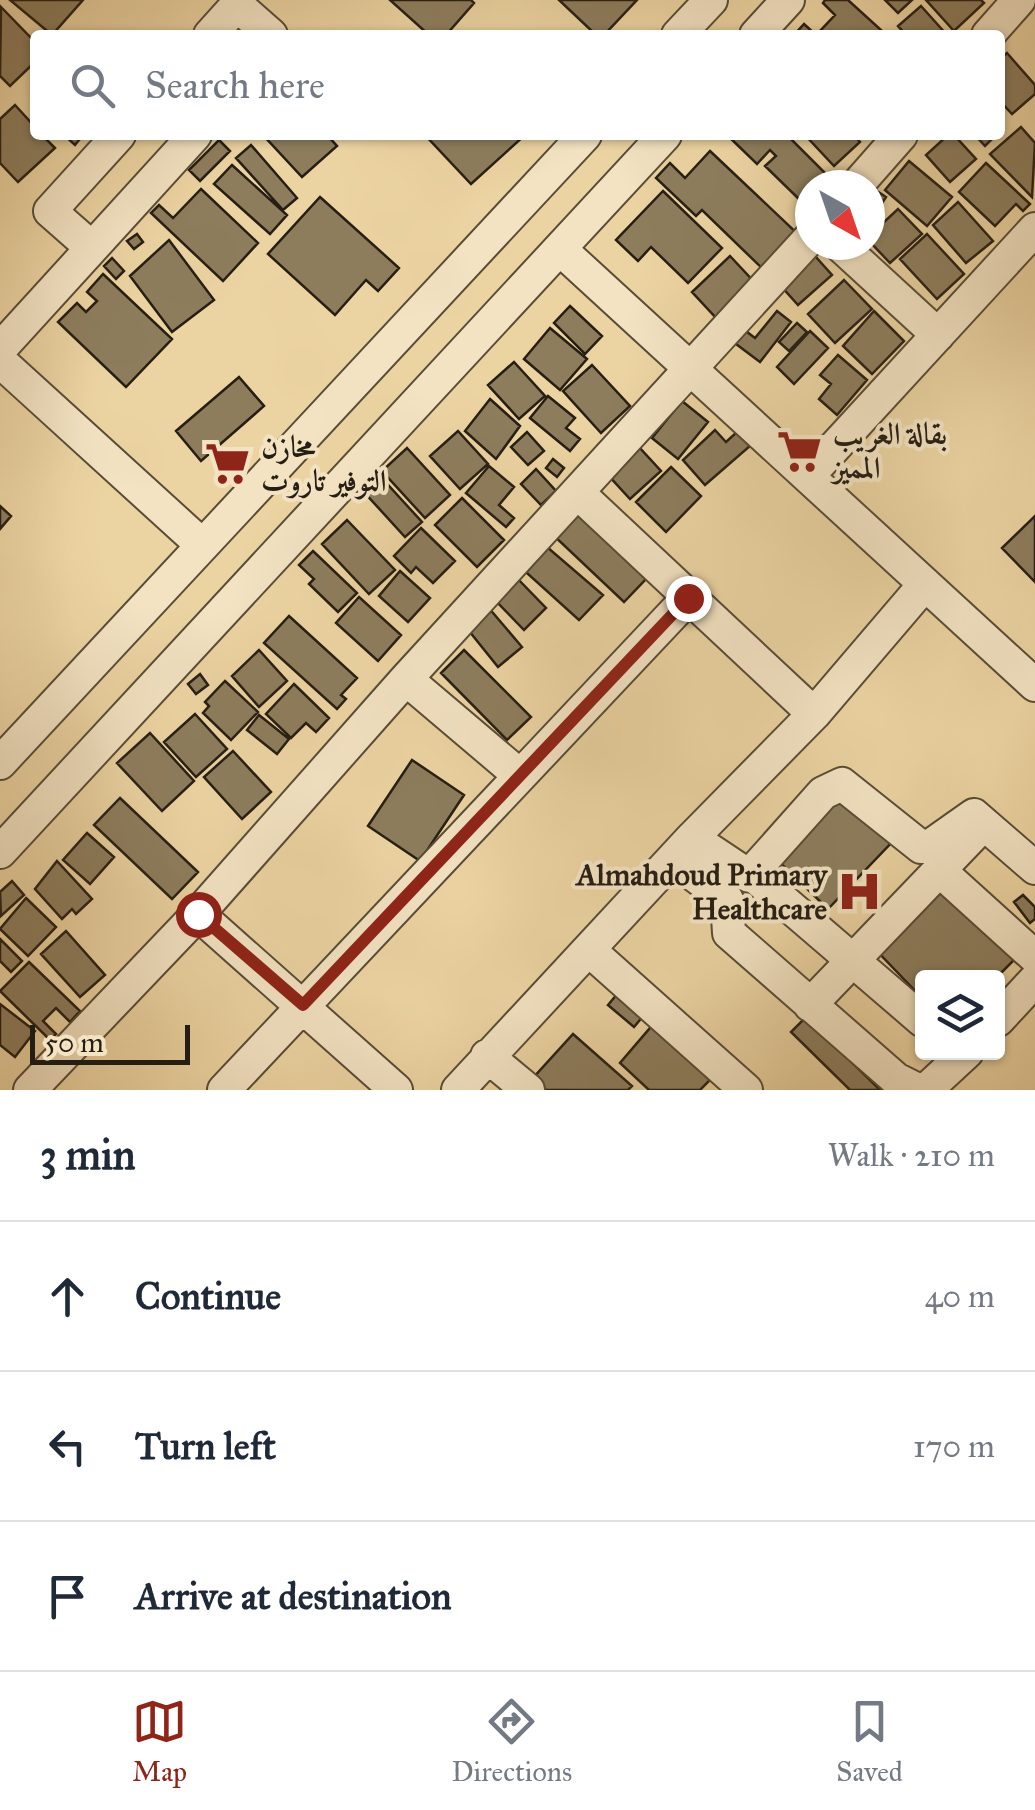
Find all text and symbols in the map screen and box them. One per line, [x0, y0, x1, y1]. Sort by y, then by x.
search box [30, 30, 1005, 140]
icon: search [65, 58, 120, 113]
text: Search here [145, 62, 325, 108]
north arrow [795, 170, 885, 260]
place label: بقالة الغريب المميز [830, 416, 947, 486]
supermarket icon: بقالة الغريب المميز [776, 427, 824, 475]
place label: مخازن التوفير تاروت [261, 429, 387, 500]
supermarket icon: مخازن التوفير تاروت [204, 440, 252, 488]
route end [666, 576, 712, 622]
place label: Almahdoud Primary Healthcare [575, 857, 828, 927]
hospital icon: Almahdoud Primary Healthcare [836, 868, 884, 916]
route start [176, 892, 222, 938]
map controls [915, 970, 1005, 1060]
button: layers [915, 970, 1005, 1060]
scale bar [30, 1020, 190, 1064]
text: 50 m [45, 1025, 104, 1060]
text: 3 min [40, 1129, 135, 1181]
text: Walk · 210 m [828, 1136, 995, 1175]
icon: ahead [40, 1269, 95, 1324]
text: Continue [135, 1273, 281, 1319]
text: 40 m [925, 1277, 995, 1316]
icon: left [40, 1419, 95, 1474]
text: Turn left [135, 1423, 276, 1469]
text: 170 m [913, 1427, 995, 1466]
icon: arrive [40, 1569, 95, 1624]
text: Arrive at destination [135, 1573, 452, 1619]
tab: Map [132, 1694, 187, 1789]
tab: Directions [451, 1694, 572, 1789]
tab: Saved [836, 1694, 903, 1789]

